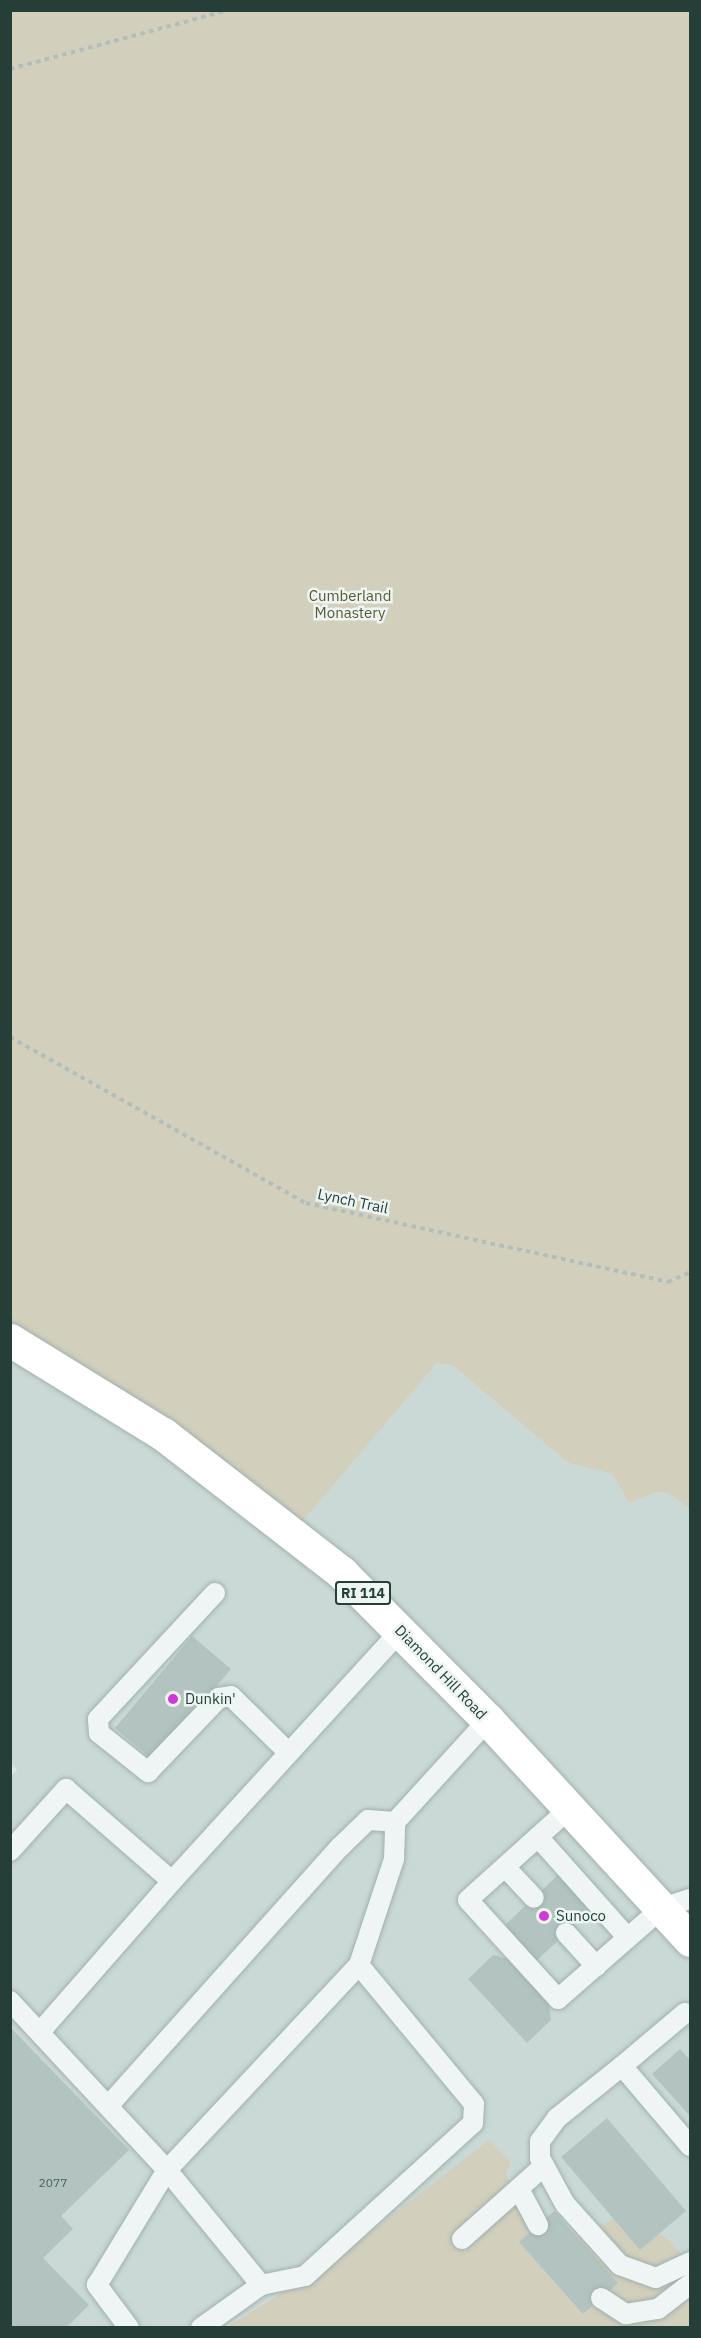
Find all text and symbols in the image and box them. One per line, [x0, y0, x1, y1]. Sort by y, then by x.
park label: Cumberland Monastery [309, 586, 391, 621]
street label: Lynch Trail [316, 1185, 390, 1217]
road number: RI 114 [334, 1582, 392, 1604]
street label: Diamond Hill Road [391, 1621, 491, 1723]
place label: Dunkin' [185, 1690, 236, 1708]
marker: Dunkin' [166, 1692, 180, 1706]
place label: Sunoco [556, 1907, 606, 1925]
marker: Sunoco [537, 1909, 551, 1923]
house number: 2077 [39, 2176, 67, 2190]

